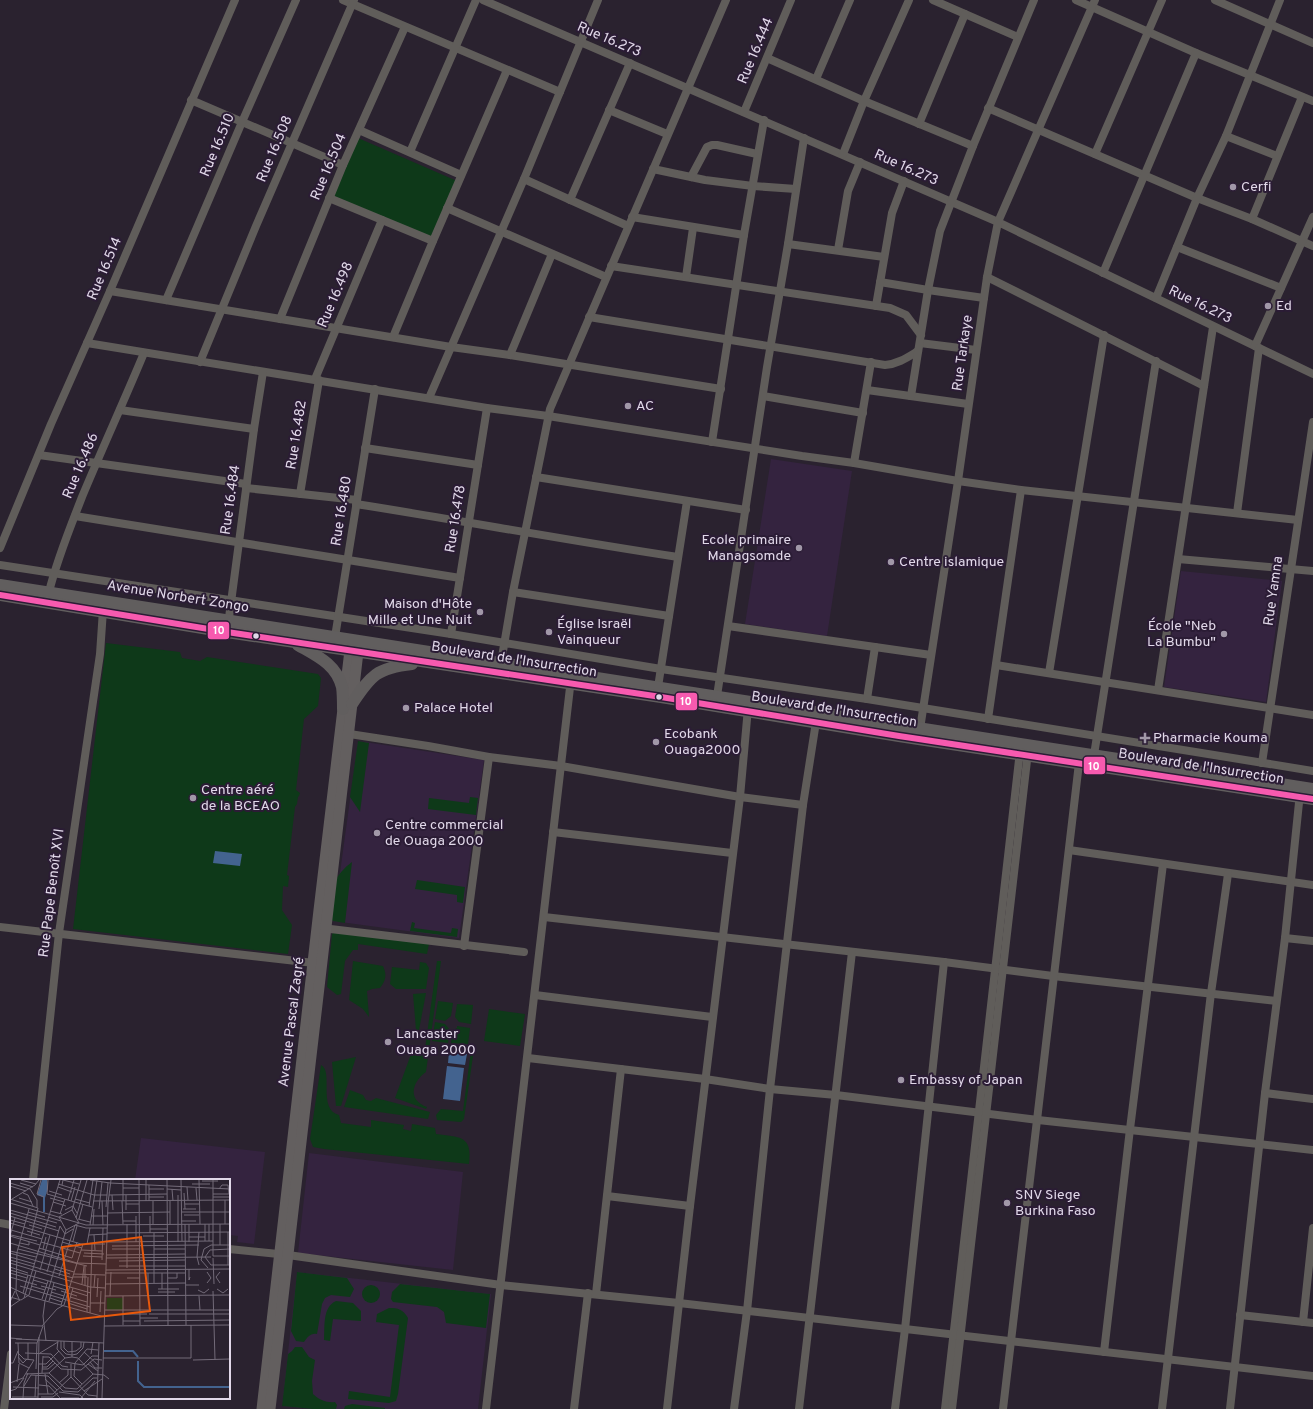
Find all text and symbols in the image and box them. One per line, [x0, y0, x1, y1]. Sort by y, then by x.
street label: Rue 16.444 [734, 15, 778, 87]
street label: Rue 16.273 [574, 19, 644, 61]
street label: Rue 16.510 [197, 111, 239, 179]
street label: Rue 16.508 [253, 113, 297, 185]
street label: Rue 16.504 [307, 131, 351, 203]
street label: Rue 16.273 [871, 146, 941, 190]
place label: Cerfi [1241, 179, 1272, 196]
marker: Cerfi [1228, 182, 1238, 192]
street label: Rue 16.514 [84, 235, 126, 303]
street label: Rue 16.498 [315, 260, 357, 330]
street label: Rue 16.273 [1166, 282, 1234, 328]
place label: Ed [1276, 298, 1292, 315]
marker: Ed [1263, 301, 1273, 311]
street label: Rue Tarkaye [949, 314, 977, 392]
place label: AC [636, 398, 654, 415]
street label: Rue 16.482 [283, 399, 311, 471]
marker: AC [623, 401, 633, 411]
street label: Rue 16.486 [59, 430, 103, 502]
street label: Rue 16.484 [218, 464, 244, 536]
street label: Rue 16.480 [328, 475, 356, 547]
street label: Rue 16.478 [442, 484, 470, 554]
place label: Ecole primaire Managsomde [701, 532, 791, 565]
marker: Ecole primaire Managsomde [794, 543, 804, 553]
place label: Centre islamique [899, 554, 1004, 571]
street label: Rue Yamna [1261, 555, 1287, 627]
marker: Centre islamique [886, 557, 896, 567]
street label: Avenue Norbert Zongo [106, 577, 250, 617]
place label: Maison d'Hôte Mille et Une Nuit [368, 596, 472, 629]
marker: Maison d'Hôte Mille et Une Nuit [475, 607, 485, 617]
place label: Église Israël Vainqueur [557, 615, 632, 649]
place label: École "Neb La Bumbu" [1147, 617, 1216, 651]
line badge: 10 [207, 621, 230, 640]
text: 10 [213, 624, 225, 638]
marker: Église Israël Vainqueur [544, 627, 554, 637]
marker: École "Neb La Bumbu" [1219, 629, 1229, 639]
unlabelled marker [251, 631, 261, 641]
street label: Boulevard de l'Insurrection [430, 639, 598, 681]
street label: Boulevard de l'Insurrection [750, 689, 918, 731]
unlabelled marker [654, 692, 664, 702]
line badge: 10 [675, 692, 698, 711]
text: 10 [680, 695, 692, 709]
place label: Palace Hotel [414, 700, 493, 717]
marker: Palace Hotel [401, 703, 411, 713]
place label: Ecobank Ouaga2000 [664, 726, 740, 759]
place label: Pharmacie Kouma [1153, 730, 1268, 747]
marker: Pharmacie Kouma [1140, 733, 1150, 743]
marker: Ecobank Ouaga2000 [651, 737, 661, 747]
street label: Boulevard de l'Insurrection [1117, 746, 1285, 788]
line badge: 10 [1083, 756, 1106, 775]
text: 10 [1088, 760, 1100, 774]
place label: Centre aéré de la BCEAO [201, 782, 280, 815]
marker: Centre aéré de la BCEAO [188, 793, 198, 803]
place label: Centre commercial de Ouaga 2000 [385, 817, 503, 850]
street label: Rue Pape Benoît XVI [36, 828, 68, 958]
marker: Centre commercial de Ouaga 2000 [372, 828, 382, 838]
street label: Avenue Pascal Zagré [276, 956, 308, 1088]
place label: Lancaster Ouaga 2000 [396, 1026, 476, 1059]
marker: Lancaster Ouaga 2000 [383, 1037, 393, 1047]
place label: Embassy of Japan [909, 1072, 1023, 1089]
marker: Embassy of Japan [896, 1075, 906, 1085]
inset map [10, 1179, 230, 1399]
place label: SNV Siege Burkina Faso [1015, 1187, 1096, 1220]
marker: SNV Siege Burkina Faso [1002, 1198, 1012, 1208]

